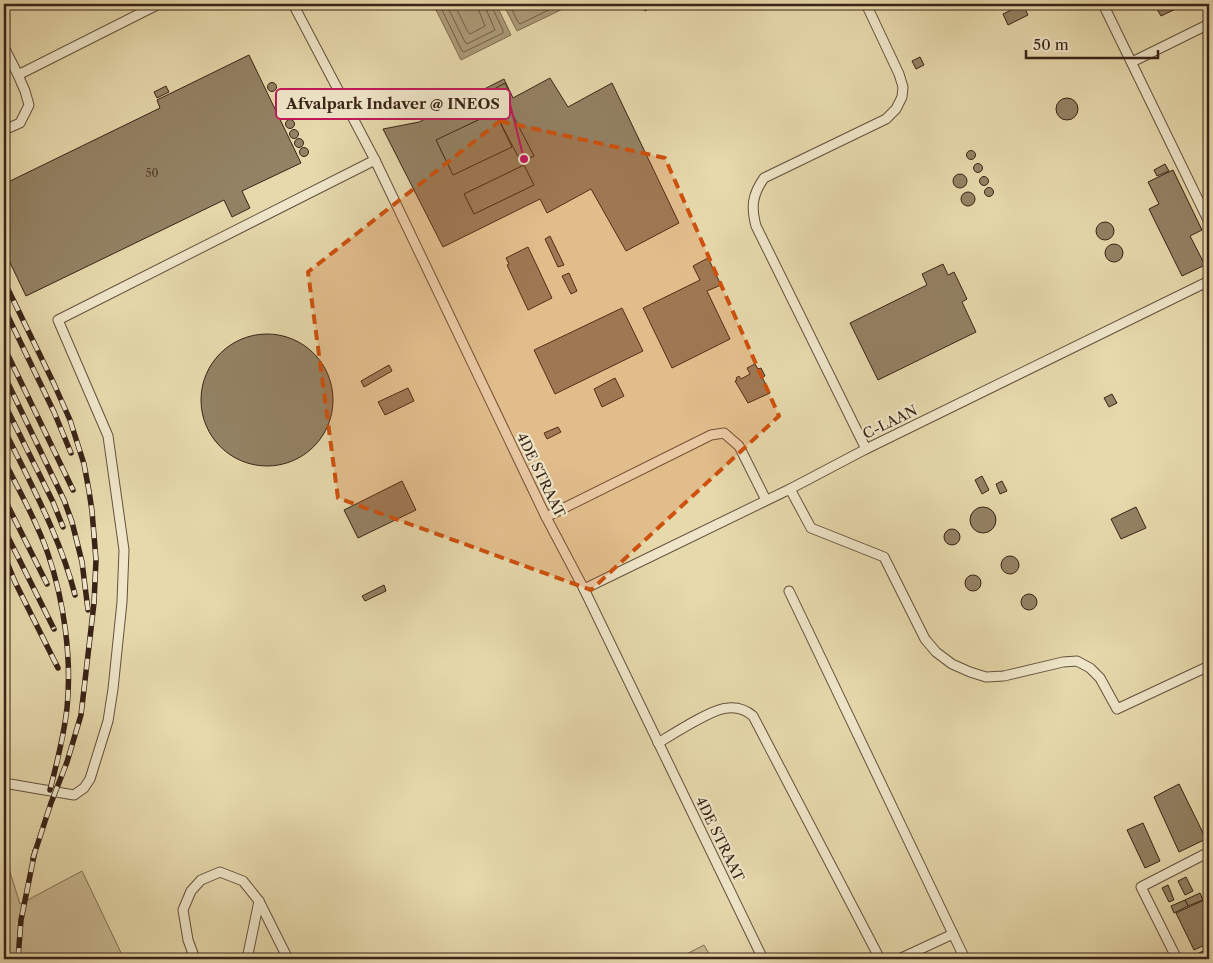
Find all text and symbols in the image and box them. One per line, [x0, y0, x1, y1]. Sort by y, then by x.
scale bar [1026, 28, 1158, 60]
text: 50 m [1033, 35, 1069, 54]
callout: Afvalpark Indaver @ INEOS [276, 89, 510, 119]
text: Afvalpark Indaver @ INEOS [285, 94, 500, 113]
house number: 50 [146, 166, 158, 180]
street label: C-LAAN [860, 401, 921, 443]
street label: 4DE STRAAT [513, 430, 569, 521]
street label: 4DE STRAAT [692, 794, 748, 885]

